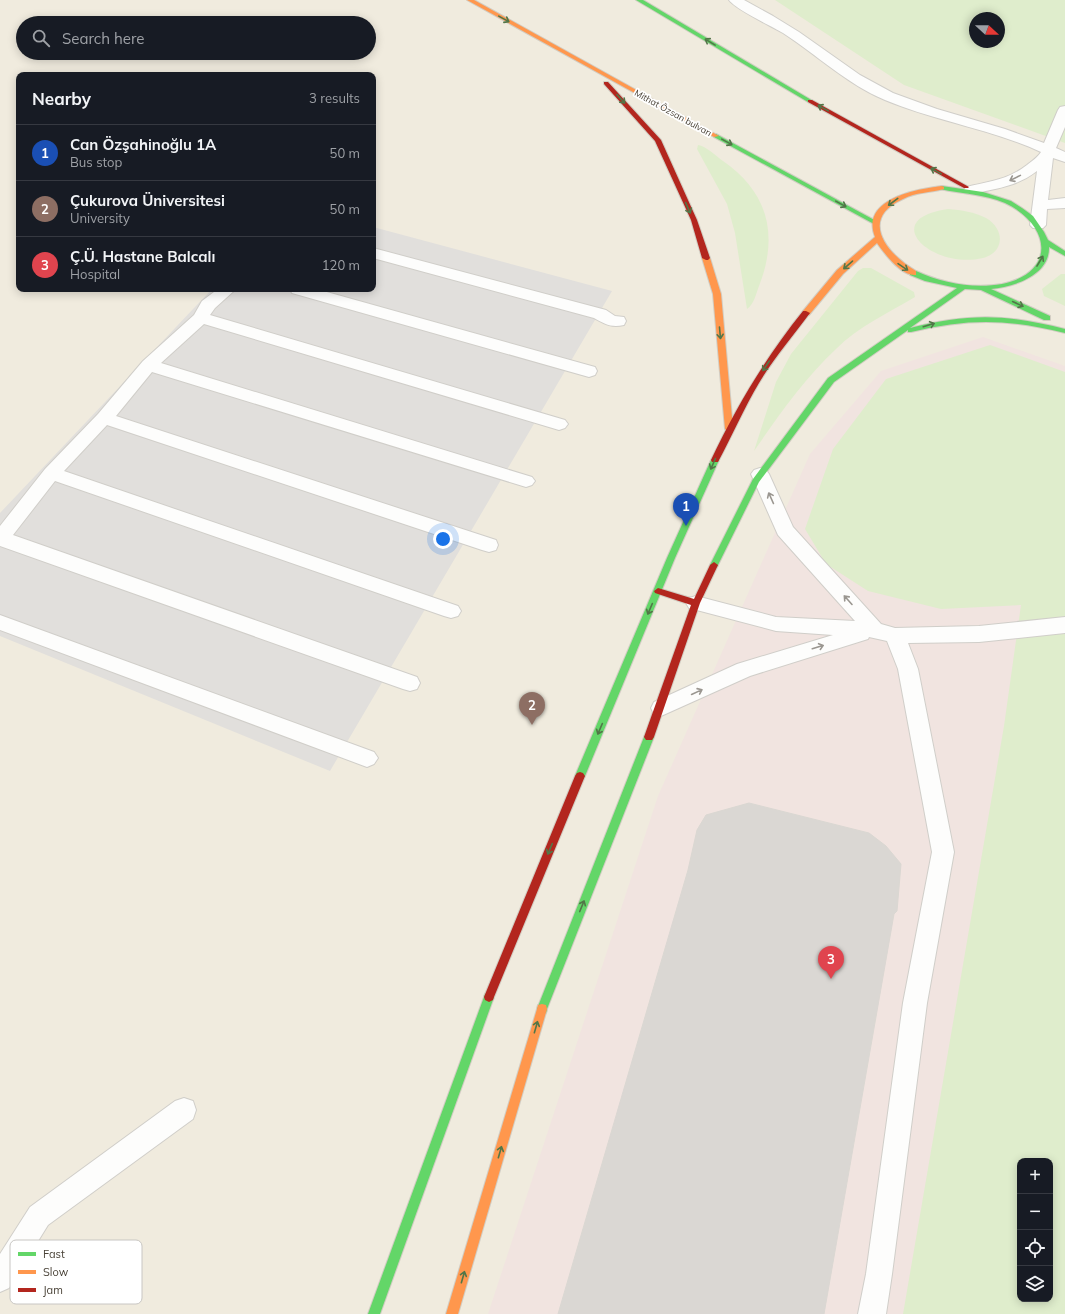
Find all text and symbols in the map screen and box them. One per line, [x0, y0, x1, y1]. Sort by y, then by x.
north arrow [969, 12, 1005, 48]
search box [16, 16, 376, 60]
one-way arrow [498, 16, 510, 24]
icon: search [30, 27, 52, 49]
text: Search here [62, 29, 144, 48]
one-way arrow [704, 38, 716, 46]
street label: Mithat Özsan bulvarı [633, 87, 714, 138]
text: Nearby [32, 88, 91, 109]
text: 3 results [309, 90, 360, 106]
one-way arrow [616, 94, 625, 104]
one-way arrow [817, 104, 829, 111]
text: Can Özşahi̇noğlu 1A [70, 135, 216, 154]
one-way arrow [721, 139, 733, 147]
text: 1 [41, 145, 49, 161]
text: 50 m [330, 145, 360, 161]
text: Bus stop [70, 154, 122, 170]
one-way arrow [931, 166, 943, 174]
one-way arrow [1009, 175, 1021, 183]
text: Çukurova Üniversitesi [70, 191, 225, 210]
one-way arrow [887, 198, 898, 206]
text: 2 [41, 201, 49, 217]
text: 50 m [330, 201, 360, 217]
one-way arrow [685, 201, 693, 213]
one-way arrow [835, 201, 847, 209]
text: University [70, 210, 130, 226]
text: Ç.Ü. Hastane Balcalı [70, 247, 215, 266]
one-way arrow [1036, 255, 1045, 266]
text: 3 [41, 257, 49, 273]
text: 120 m [322, 257, 360, 273]
one-way arrow [843, 260, 853, 269]
one-way arrow [897, 263, 908, 271]
text: Hospital [70, 266, 120, 282]
one-way arrow [1012, 301, 1024, 309]
one-way arrow [922, 321, 935, 328]
one-way arrow [717, 326, 724, 339]
one-way arrow [762, 360, 771, 371]
one-way arrow [709, 458, 716, 470]
one-way arrow [766, 492, 774, 504]
pin: 1 [673, 493, 699, 526]
your location [433, 529, 453, 549]
one-way arrow [844, 595, 853, 606]
one-way arrow [646, 603, 653, 615]
one-way arrow [812, 643, 825, 650]
one-way arrow [690, 687, 702, 695]
pin: 2 [519, 692, 545, 725]
one-way arrow [596, 723, 603, 735]
one-way arrow [545, 843, 553, 855]
one-way arrow [579, 900, 587, 912]
pin: 3 [818, 946, 844, 979]
one-way arrow [533, 1021, 540, 1034]
one-way arrow [496, 1146, 504, 1159]
map controls [1017, 1158, 1053, 1302]
button: + [1017, 1158, 1053, 1194]
button: − [1017, 1194, 1053, 1230]
button: locate [1017, 1230, 1053, 1266]
legend [10, 1240, 142, 1304]
text: Fast [43, 1247, 65, 1261]
text: Slow [43, 1265, 69, 1279]
button: layers [1017, 1266, 1053, 1302]
one-way arrow [460, 1270, 467, 1283]
text: Jam [43, 1283, 63, 1297]

